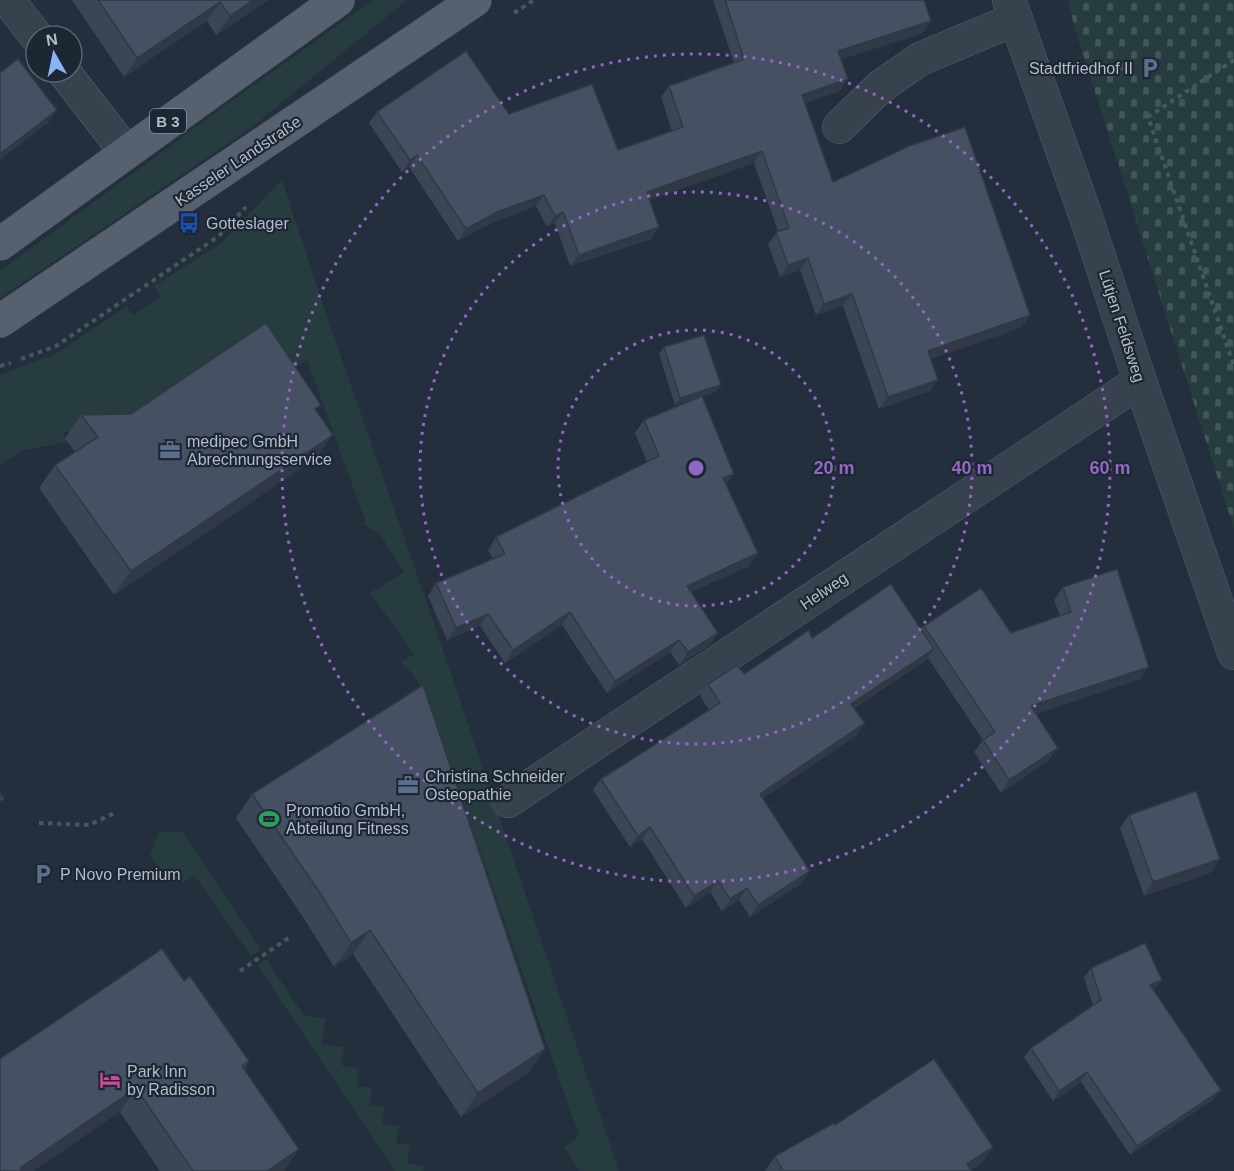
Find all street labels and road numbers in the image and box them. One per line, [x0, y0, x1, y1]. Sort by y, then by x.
road number: B 3 [150, 109, 186, 133]
street label: Kasseler Landstraße [172, 113, 304, 209]
street label: Lütjen Feldsweg [1096, 268, 1148, 384]
street label: Helweg [797, 569, 851, 613]

